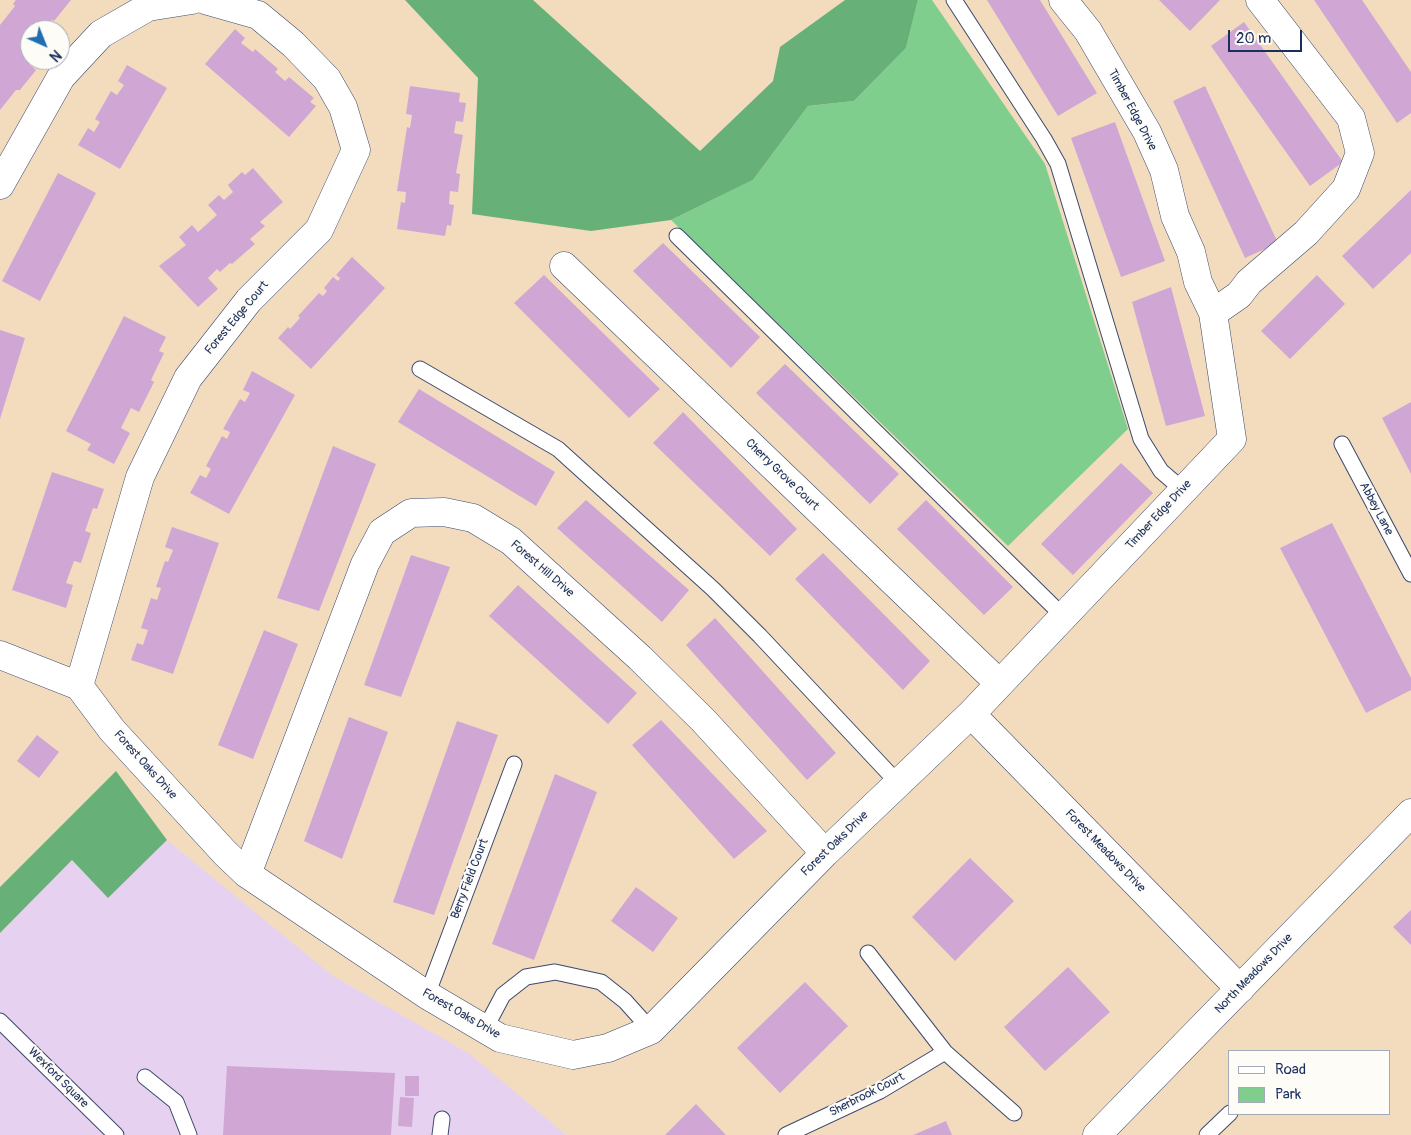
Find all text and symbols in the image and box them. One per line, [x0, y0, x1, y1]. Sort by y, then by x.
north arrow [20, 20, 70, 70]
scale bar [1231, 20, 1305, 52]
text: 20 m [1236, 29, 1271, 48]
text: N [46, 46, 64, 65]
street label: Timber Edge Drive [1104, 67, 1160, 153]
street label: Forest Edge Court [202, 278, 272, 358]
street label: Cherry Grove Court [742, 436, 822, 514]
street label: Timber Edge Drive [1123, 477, 1195, 553]
street label: Abbey Lane [1356, 480, 1396, 538]
street label: Forest Hill Drive [507, 537, 577, 601]
street label: Forest Oaks Drive [110, 728, 180, 802]
street label: Forest Meadows Drive [1062, 807, 1148, 895]
street label: Forest Oaks Drive [798, 808, 872, 880]
street label: Berry Field Court [448, 837, 492, 921]
street label: North Meadows Drive [1212, 931, 1296, 1017]
street label: Forest Oaks Drive [419, 986, 503, 1042]
street label: Wexford Square [25, 1045, 91, 1111]
legend [1228, 1050, 1391, 1115]
text: Road [1275, 1060, 1306, 1079]
street label: Sherbrook Court [827, 1070, 907, 1120]
text: Park [1275, 1085, 1301, 1104]

